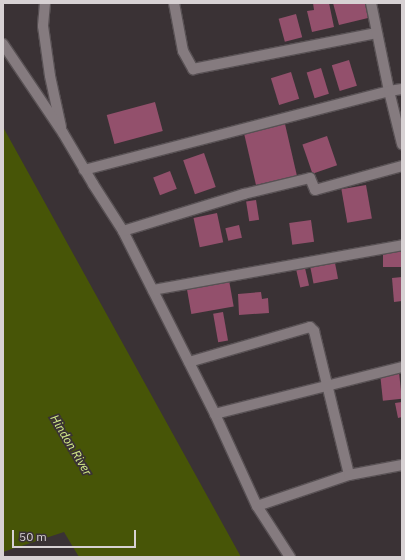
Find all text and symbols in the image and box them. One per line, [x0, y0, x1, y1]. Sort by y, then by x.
water label: Hindon River [47, 412, 95, 478]
scale bar [14, 522, 138, 548]
text: 50 m [19, 529, 47, 544]

